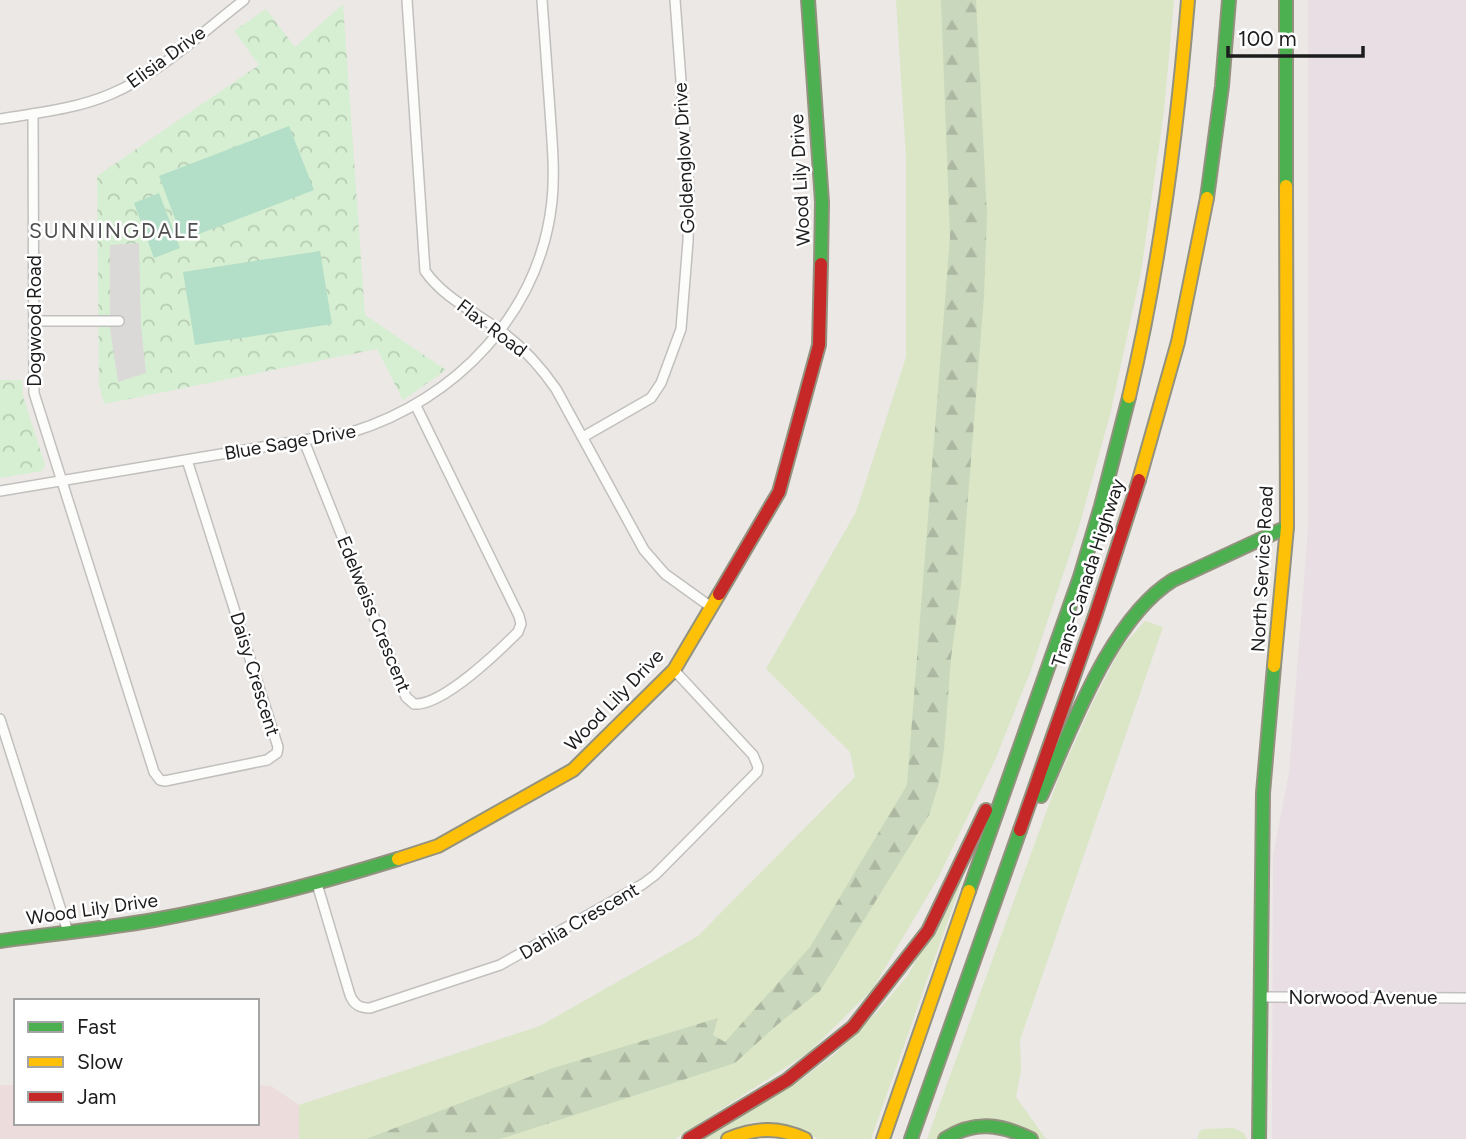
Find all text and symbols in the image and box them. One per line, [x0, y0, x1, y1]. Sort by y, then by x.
scale bar [1228, 14, 1363, 58]
street label: Elisia Drive [122, 21, 210, 93]
text: 100 m [1238, 26, 1297, 51]
street label: Goldenglow Drive [669, 82, 699, 234]
street label: Wood Lily Drive [785, 113, 815, 247]
district label: SUNNINGDALE [29, 218, 201, 243]
street label: Dogwood Road [23, 255, 46, 387]
street label: Flax Road [452, 294, 532, 362]
street label: Blue Sage Drive [223, 419, 357, 465]
street label: Trans-Canada Highway [1047, 476, 1129, 670]
street label: North Service Road [1246, 485, 1278, 653]
street label: Edelweiss Crescent [332, 532, 416, 696]
street label: Daisy Crescent [225, 609, 285, 739]
street label: Wood Lily Drive [560, 644, 668, 756]
street label: Dahlia Crescent [515, 878, 643, 964]
street label: Wood Lily Drive [25, 888, 159, 930]
street label: Norwood Avenue [1289, 986, 1437, 1009]
legend [14, 999, 259, 1125]
text: Fast [77, 1014, 117, 1039]
text: Slow [77, 1049, 123, 1074]
text: Jam [77, 1084, 116, 1109]

